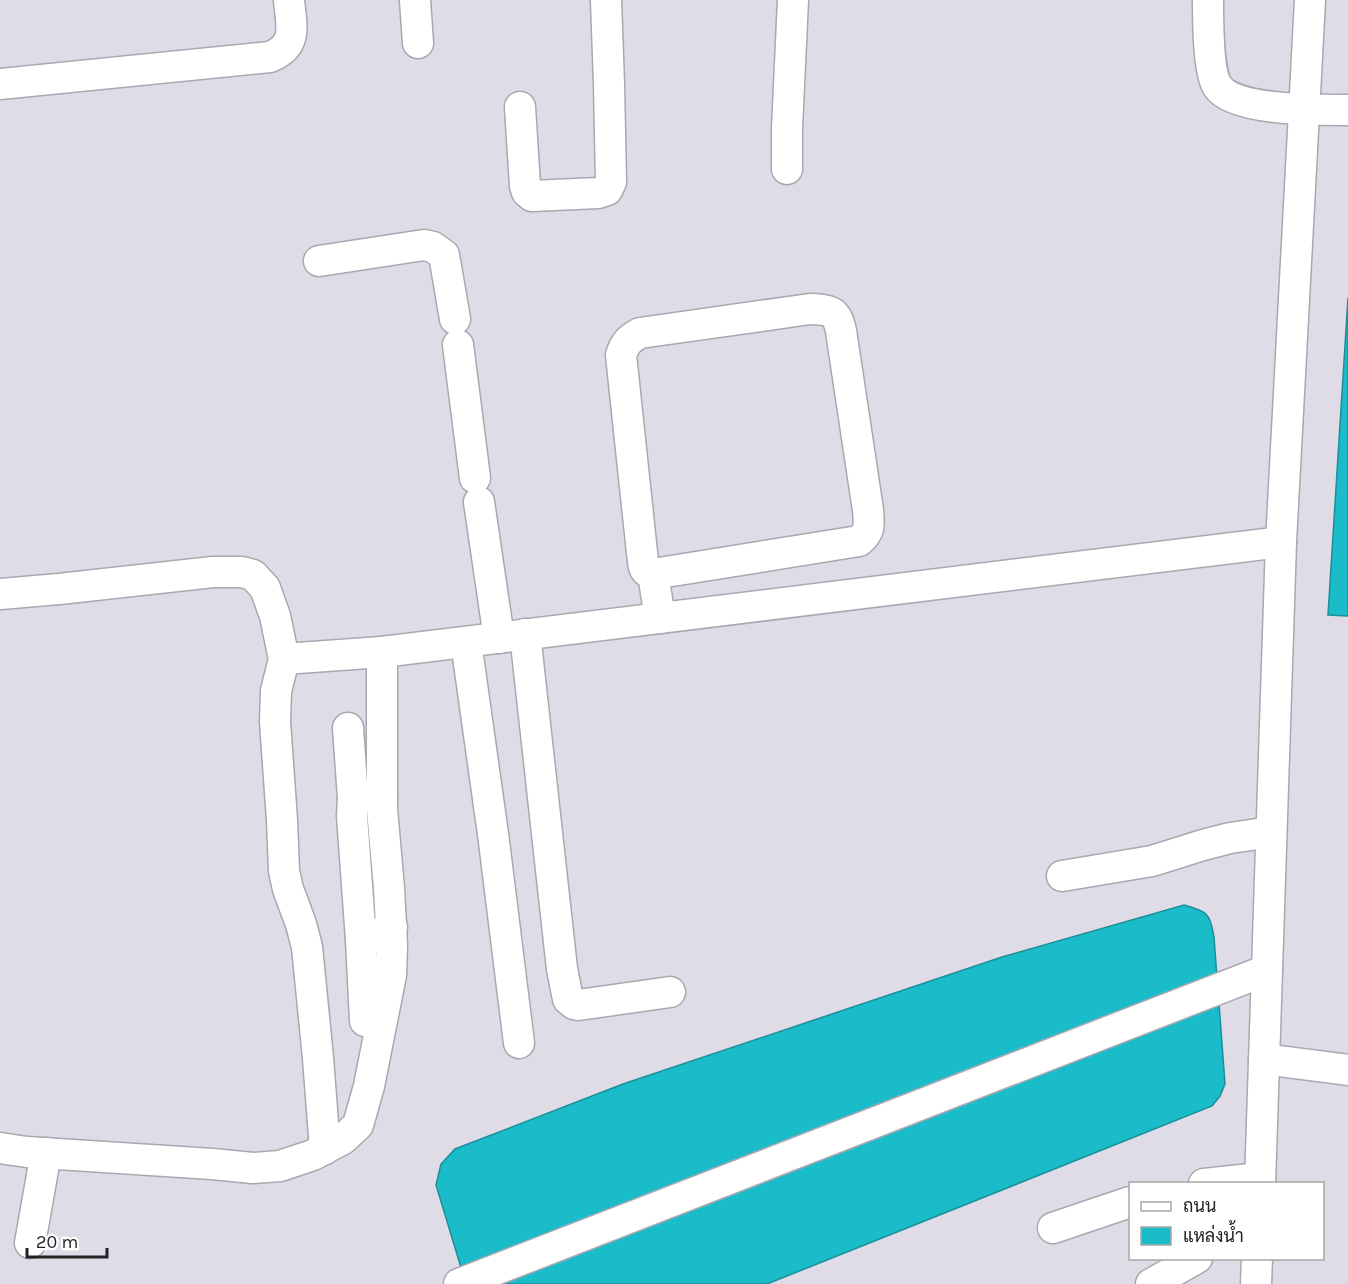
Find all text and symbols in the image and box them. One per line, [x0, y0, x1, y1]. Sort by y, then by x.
legend [1129, 1182, 1324, 1260]
text: ถนน [1183, 1195, 1216, 1217]
text: แหล่งน้ำ [1183, 1220, 1244, 1247]
scale bar [27, 1221, 106, 1259]
text: 20 m [36, 1231, 78, 1253]

